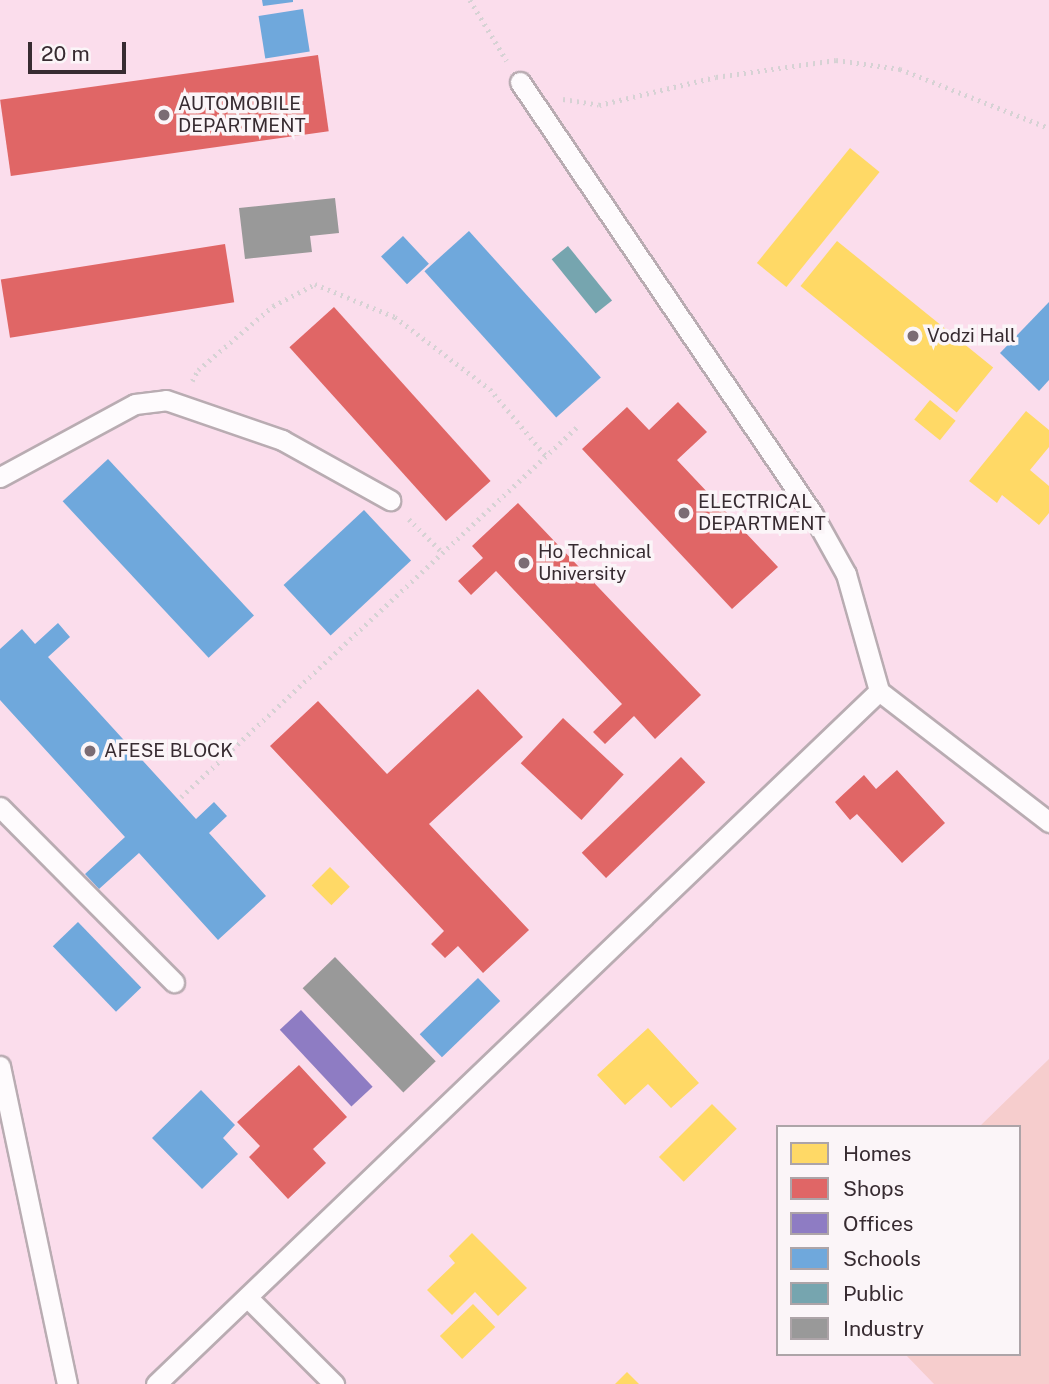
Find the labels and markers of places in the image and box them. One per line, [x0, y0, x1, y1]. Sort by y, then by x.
place label: AUTOMOBILE DEPARTMENT [178, 93, 306, 137]
marker: AUTOMOBILE DEPARTMENT [156, 107, 172, 123]
place label: Vodzi Hall [927, 325, 1016, 347]
marker: Vodzi Hall [905, 328, 921, 344]
place label: ELECTRICAL DEPARTMENT [698, 491, 826, 535]
marker: ELECTRICAL DEPARTMENT [676, 505, 692, 521]
place label: Ho Technical University [538, 541, 652, 585]
marker: Ho Technical University [516, 555, 532, 571]
place label: AFESE BLOCK [104, 740, 233, 762]
marker: AFESE BLOCK [82, 743, 98, 759]

